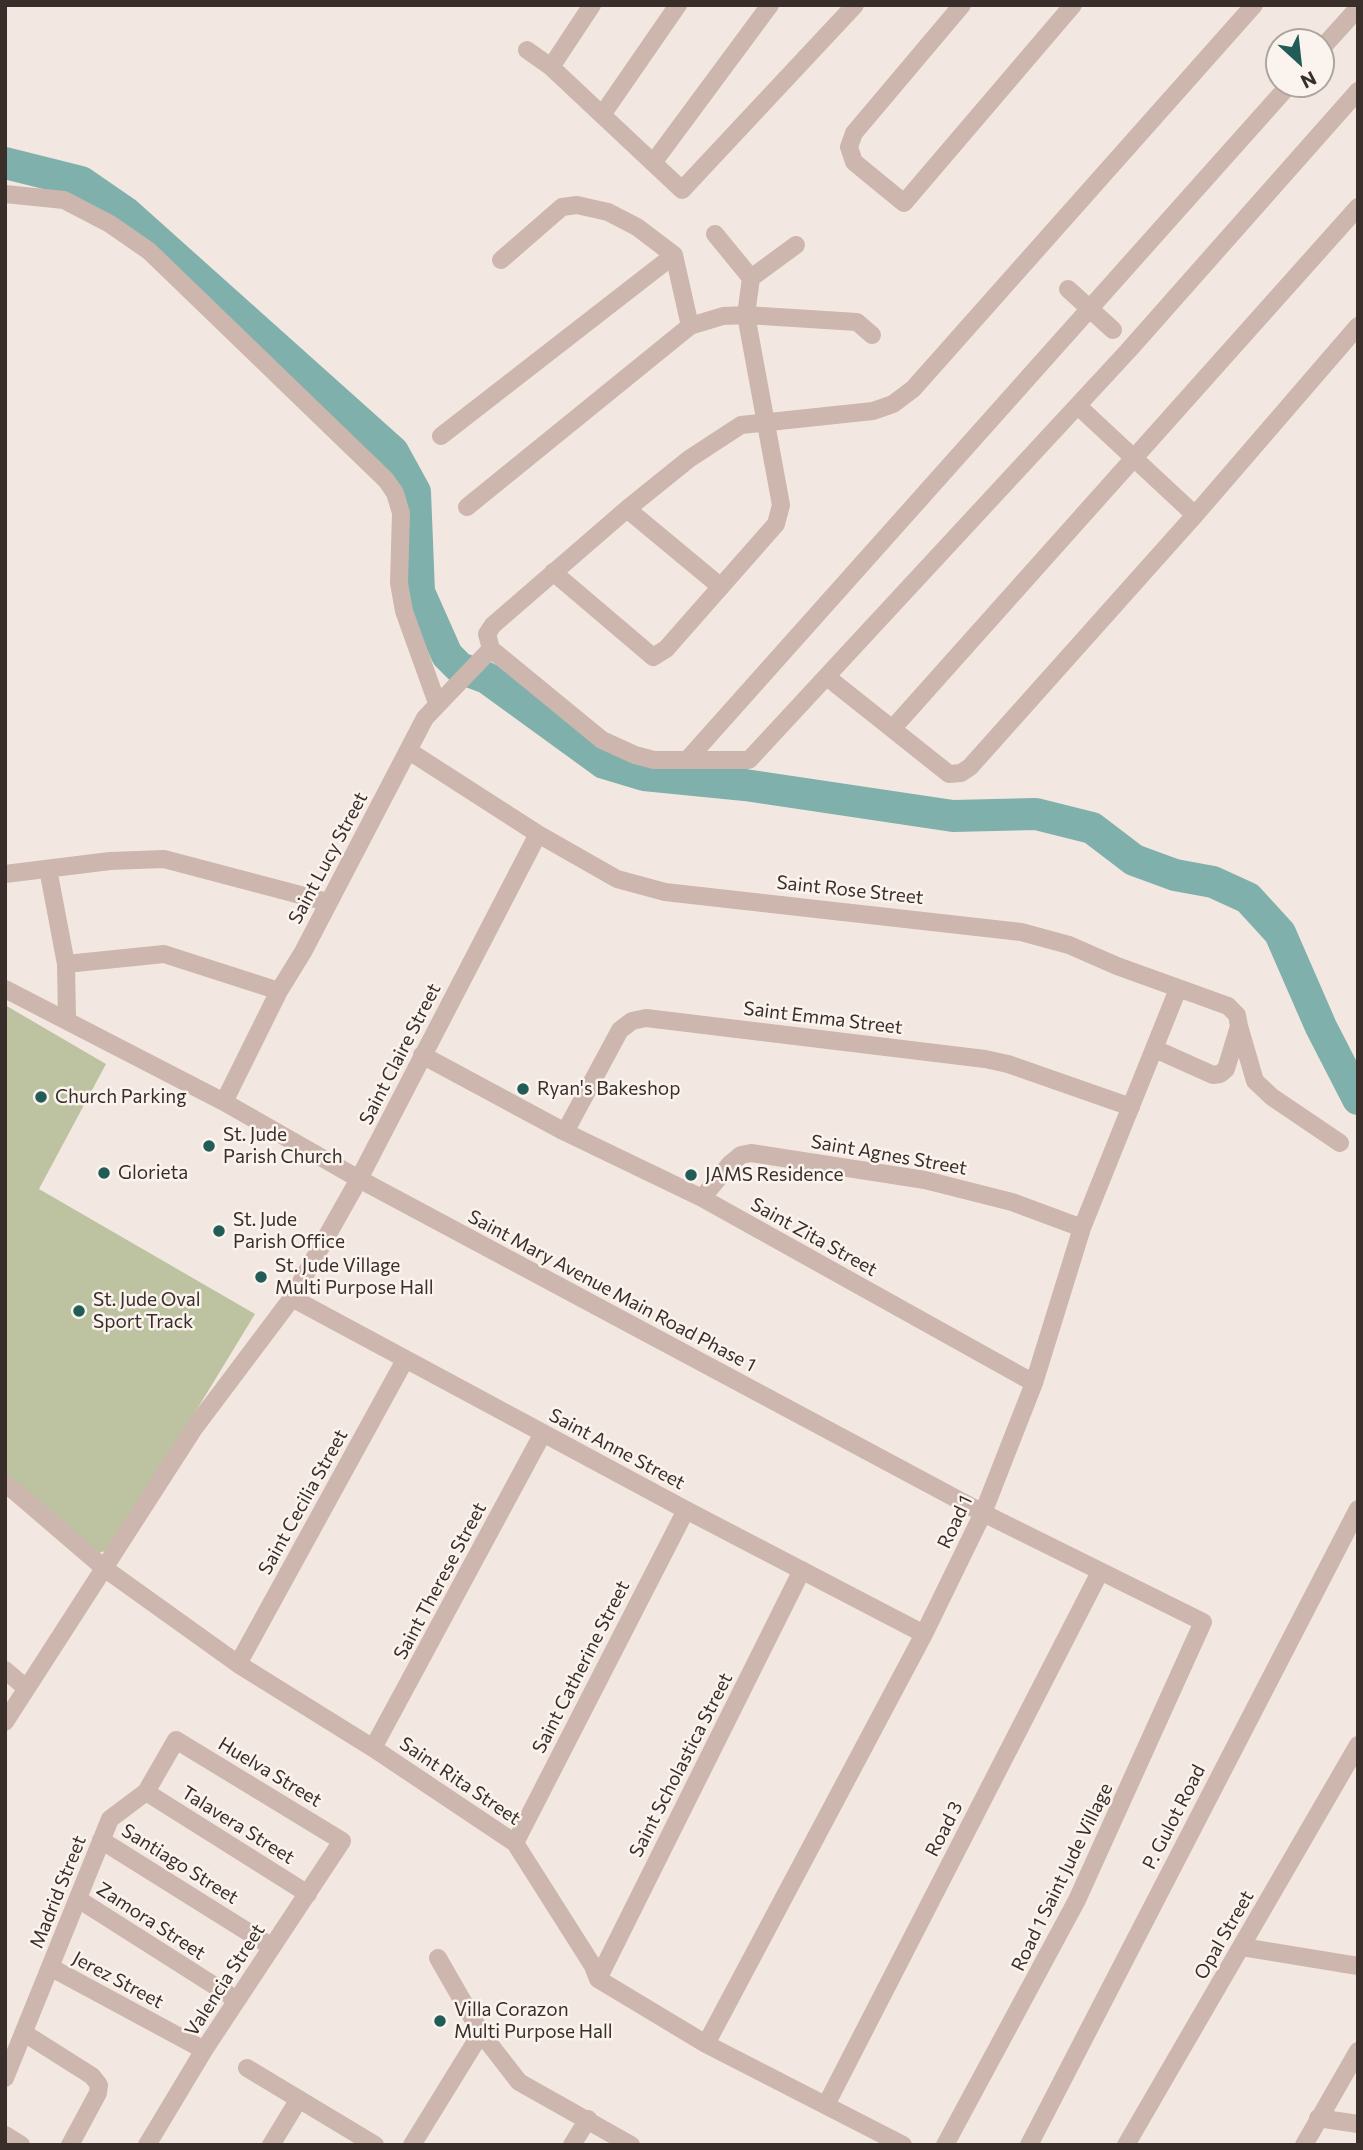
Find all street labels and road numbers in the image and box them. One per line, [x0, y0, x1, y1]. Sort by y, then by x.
street label: Saint Lucy Street [284, 788, 372, 928]
street label: Saint Rose Street [775, 871, 925, 909]
street label: Saint Claire Street [355, 980, 445, 1128]
street label: Saint Emma Street [742, 997, 904, 1039]
street label: Saint Agnes Street [809, 1130, 969, 1180]
street label: Saint Zita Street [747, 1193, 881, 1281]
street label: Saint Mary Avenue Main Road Phase 1 [464, 1205, 760, 1377]
street label: Saint Anne Street [545, 1404, 689, 1494]
street label: Saint Cecilia Street [254, 1425, 352, 1579]
street label: Road 1 [933, 1492, 977, 1552]
street label: Saint Therese Street [389, 1499, 491, 1663]
street label: Saint Catherine Street [528, 1577, 634, 1757]
street label: Saint Scholastica Street [625, 1669, 737, 1861]
street label: Huelva Street [214, 1732, 326, 1812]
street label: Saint Rita Street [395, 1732, 525, 1830]
street label: P. Gulot Road [1138, 1761, 1210, 1873]
street label: Road 1 Saint Jude Village [1006, 1779, 1118, 1975]
street label: Talavera Street [177, 1781, 299, 1869]
street label: Road 3 [920, 1798, 968, 1860]
street label: Santiago Street [117, 1819, 243, 1909]
street label: Madrid Street [25, 1832, 91, 1952]
street label: Zamora Street [92, 1877, 210, 1965]
street label: Opal Street [1189, 1886, 1259, 1984]
street label: Valencia Street [180, 1920, 270, 2040]
street label: Jerez Street [69, 1947, 167, 2013]

